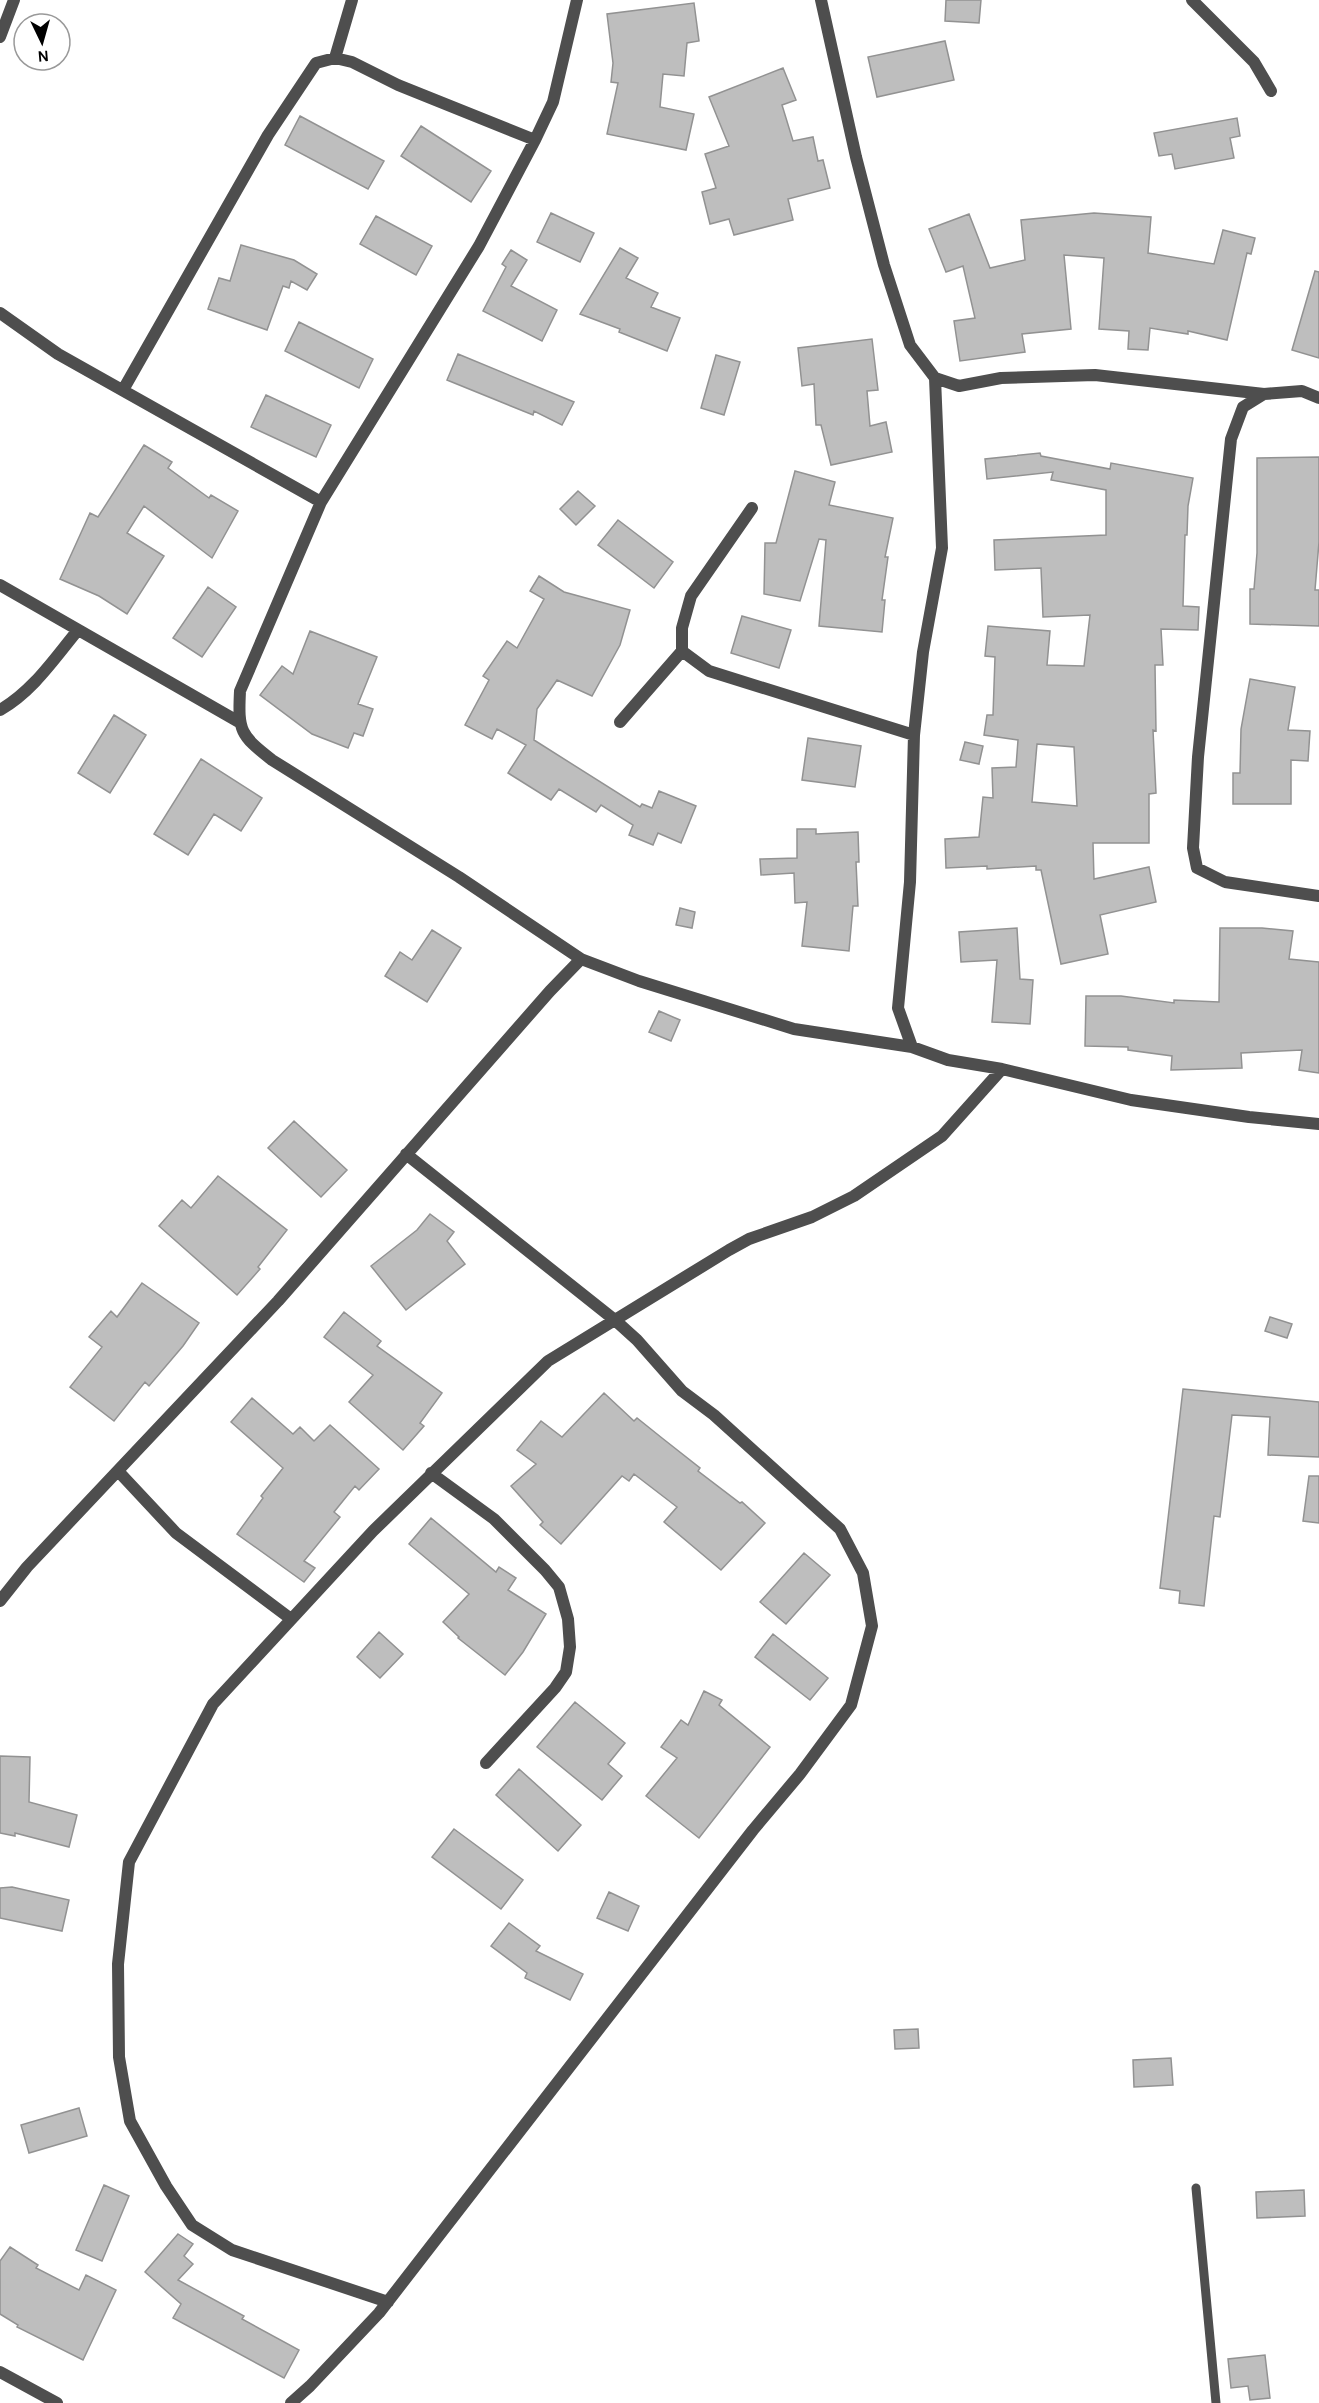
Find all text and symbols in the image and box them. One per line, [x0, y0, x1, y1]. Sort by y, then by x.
north arrow [12, 12, 72, 72]
text: N [37, 46, 50, 66]

